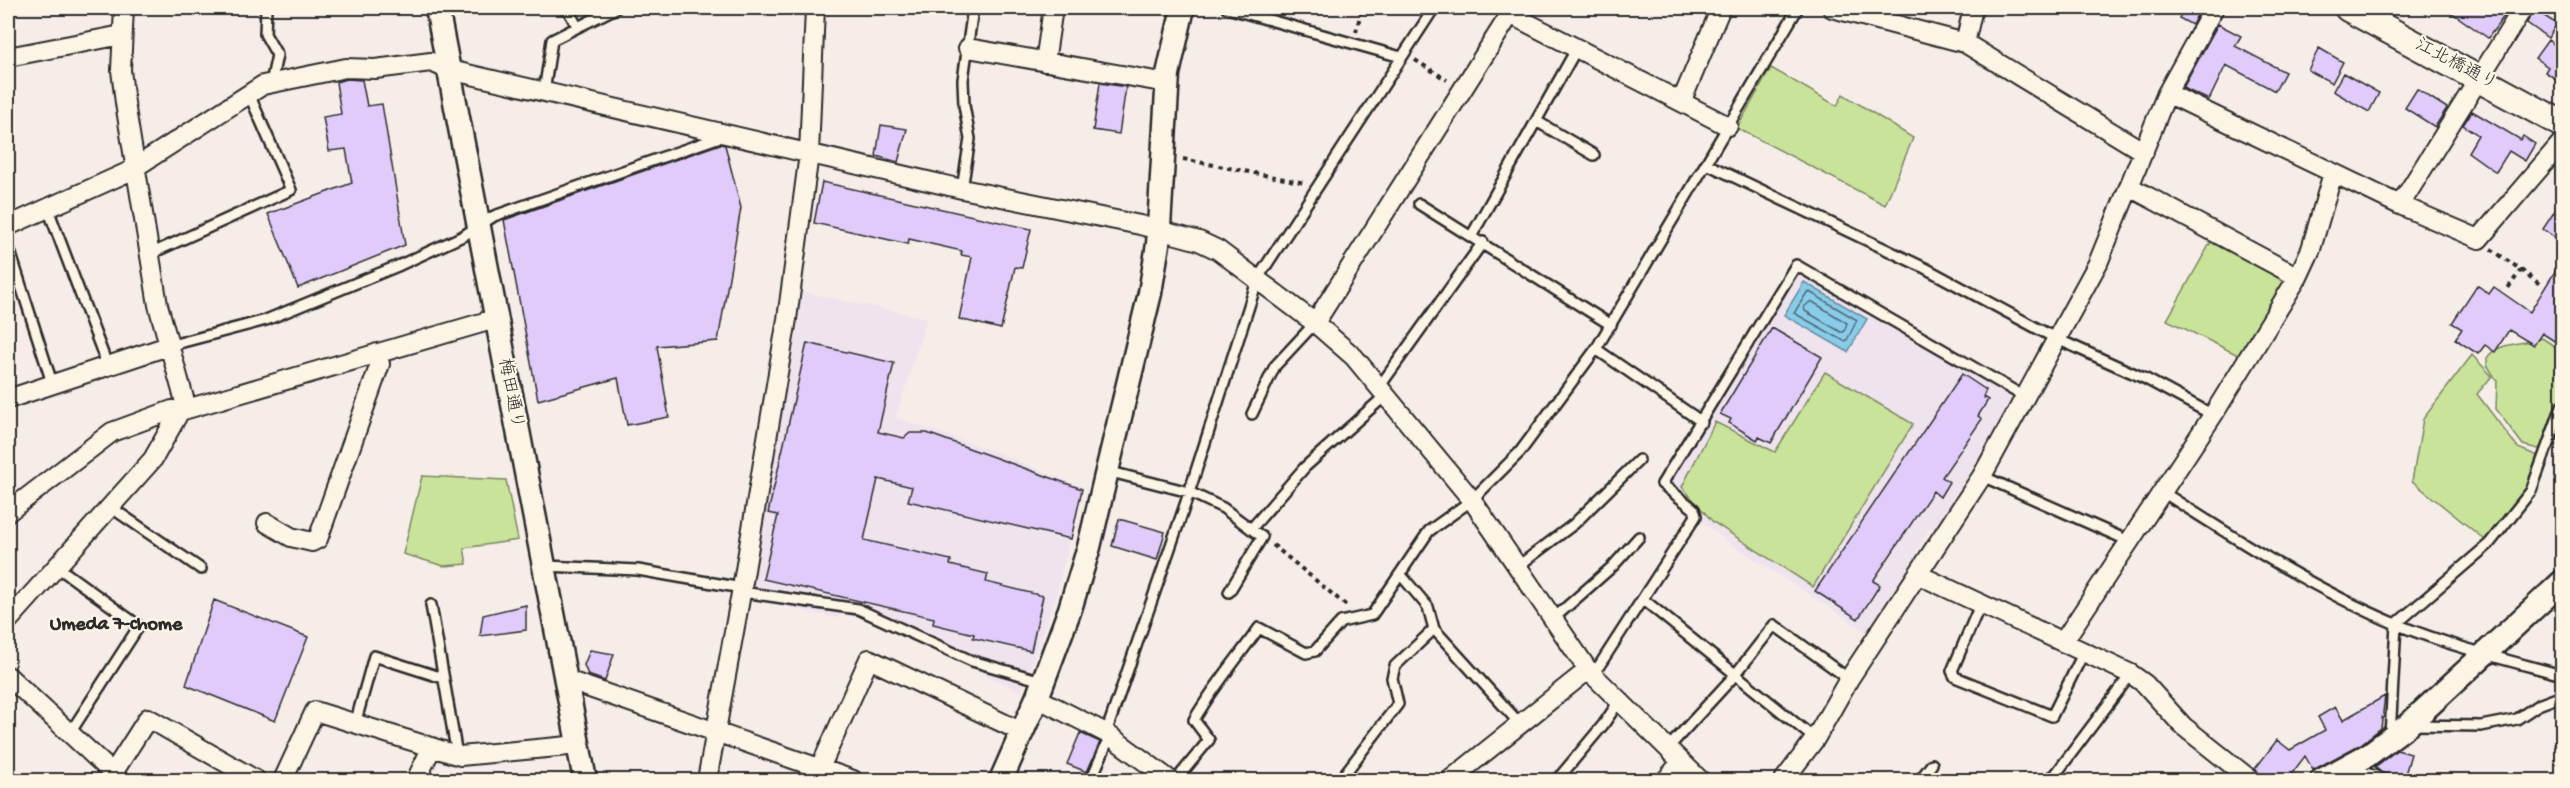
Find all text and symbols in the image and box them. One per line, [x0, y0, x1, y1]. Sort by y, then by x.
street label: 江北橋通り [2411, 34, 2501, 95]
street label: 梅田通り [493, 356, 528, 431]
district label: Umeda 7-chome [50, 614, 183, 637]

